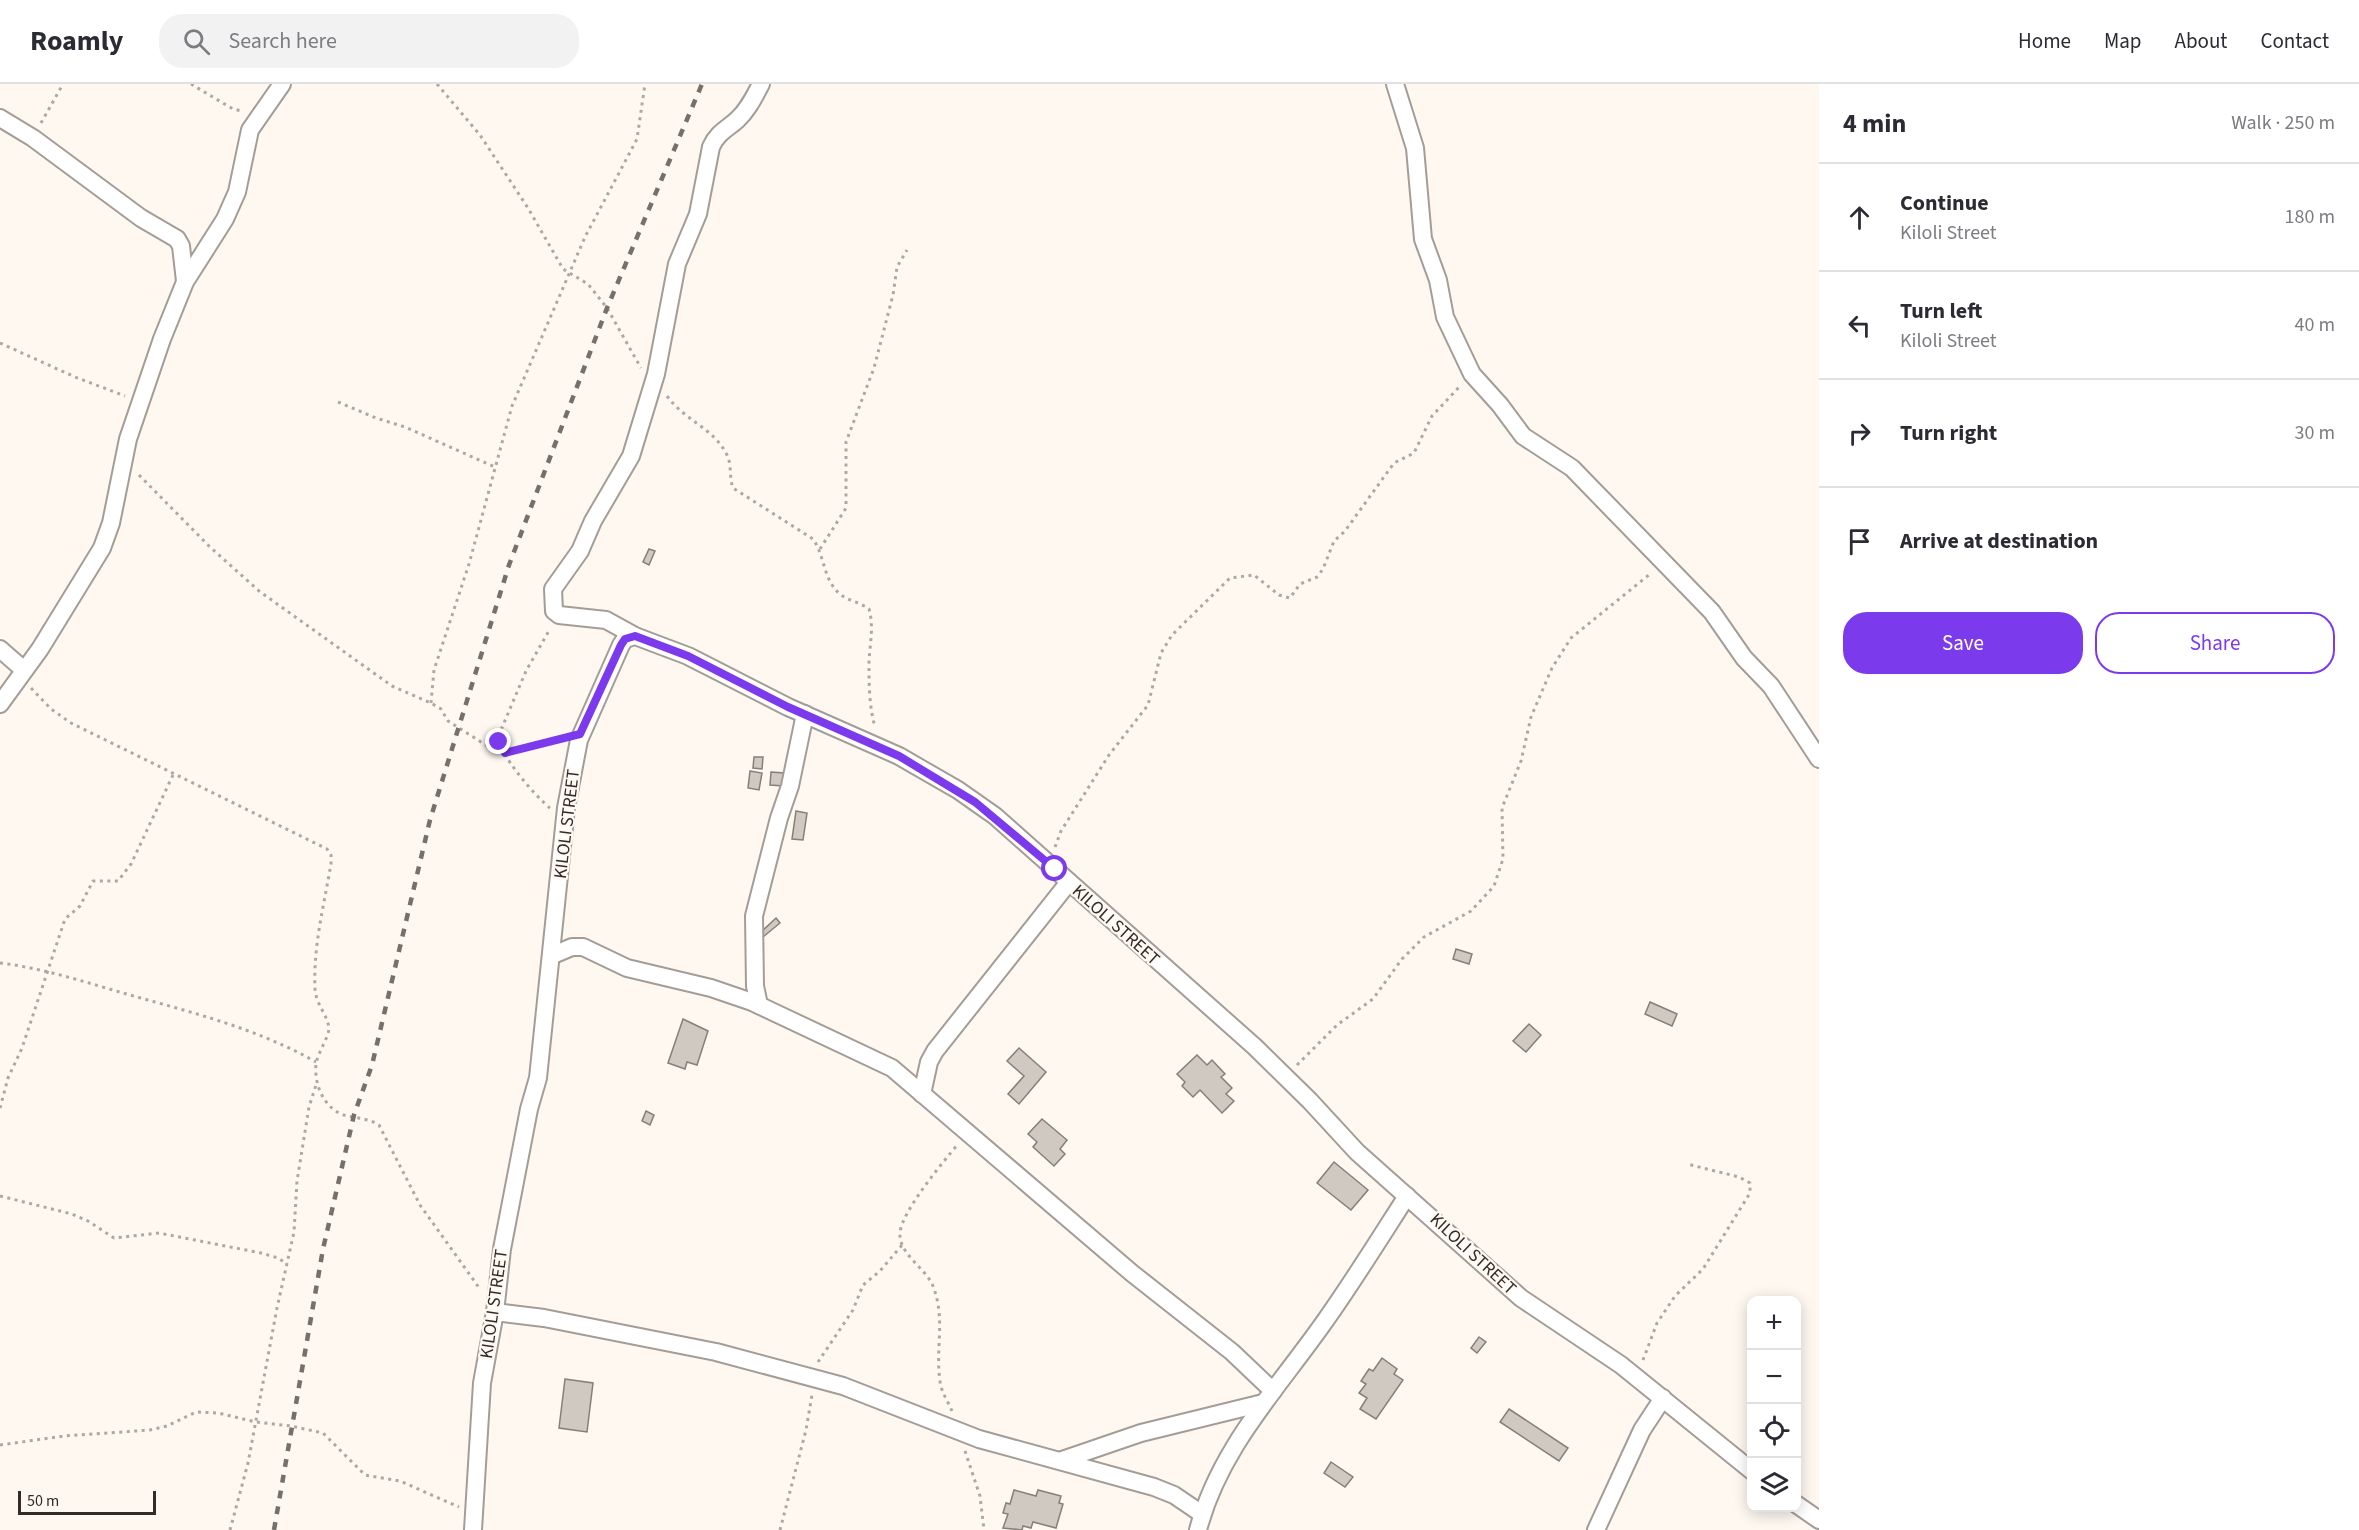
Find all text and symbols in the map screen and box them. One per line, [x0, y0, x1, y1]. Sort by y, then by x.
search box [159, 14, 579, 68]
text: Roamly [30, 21, 123, 61]
icon: search [180, 25, 213, 58]
text: Search here [228, 25, 337, 57]
text: Home [2018, 26, 2071, 56]
text: Map [2104, 26, 2142, 56]
text: About [2175, 26, 2227, 56]
text: Contact [2260, 26, 2329, 56]
text: 4 min [1843, 105, 1906, 142]
text: Walk · 250 m [2231, 109, 2335, 137]
text: Continue [1900, 187, 1989, 219]
icon: ahead [1843, 201, 1876, 234]
text: 180 m [2285, 203, 2335, 231]
text: Kiloli Street [1900, 219, 1997, 247]
text: Turn left [1900, 295, 1982, 327]
icon: left [1843, 309, 1876, 342]
text: 40 m [2295, 311, 2335, 339]
text: Kiloli Street [1900, 327, 1997, 355]
icon: right [1843, 417, 1876, 450]
text: Turn right [1900, 417, 1997, 449]
text: 30 m [2295, 419, 2335, 447]
icon: arrive [1843, 525, 1876, 558]
text: Arrive at destination [1900, 525, 2098, 557]
button: Save [1843, 612, 2083, 674]
button: Share [2095, 612, 2335, 674]
route end [485, 728, 511, 754]
street label: KILOLI STREET [548, 767, 586, 880]
route start [1041, 855, 1067, 881]
street label: KILOLI STREET [1067, 879, 1166, 971]
street label: KILOLI STREET [1424, 1207, 1522, 1301]
street label: KILOLI STREET [474, 1247, 514, 1360]
map controls [1747, 1296, 1801, 1512]
button: + [1747, 1296, 1801, 1350]
button: − [1747, 1350, 1801, 1404]
button: locate [1747, 1404, 1801, 1458]
button: layers [1747, 1458, 1801, 1512]
scale bar [18, 1488, 156, 1516]
text: 50 m [27, 1490, 59, 1512]

